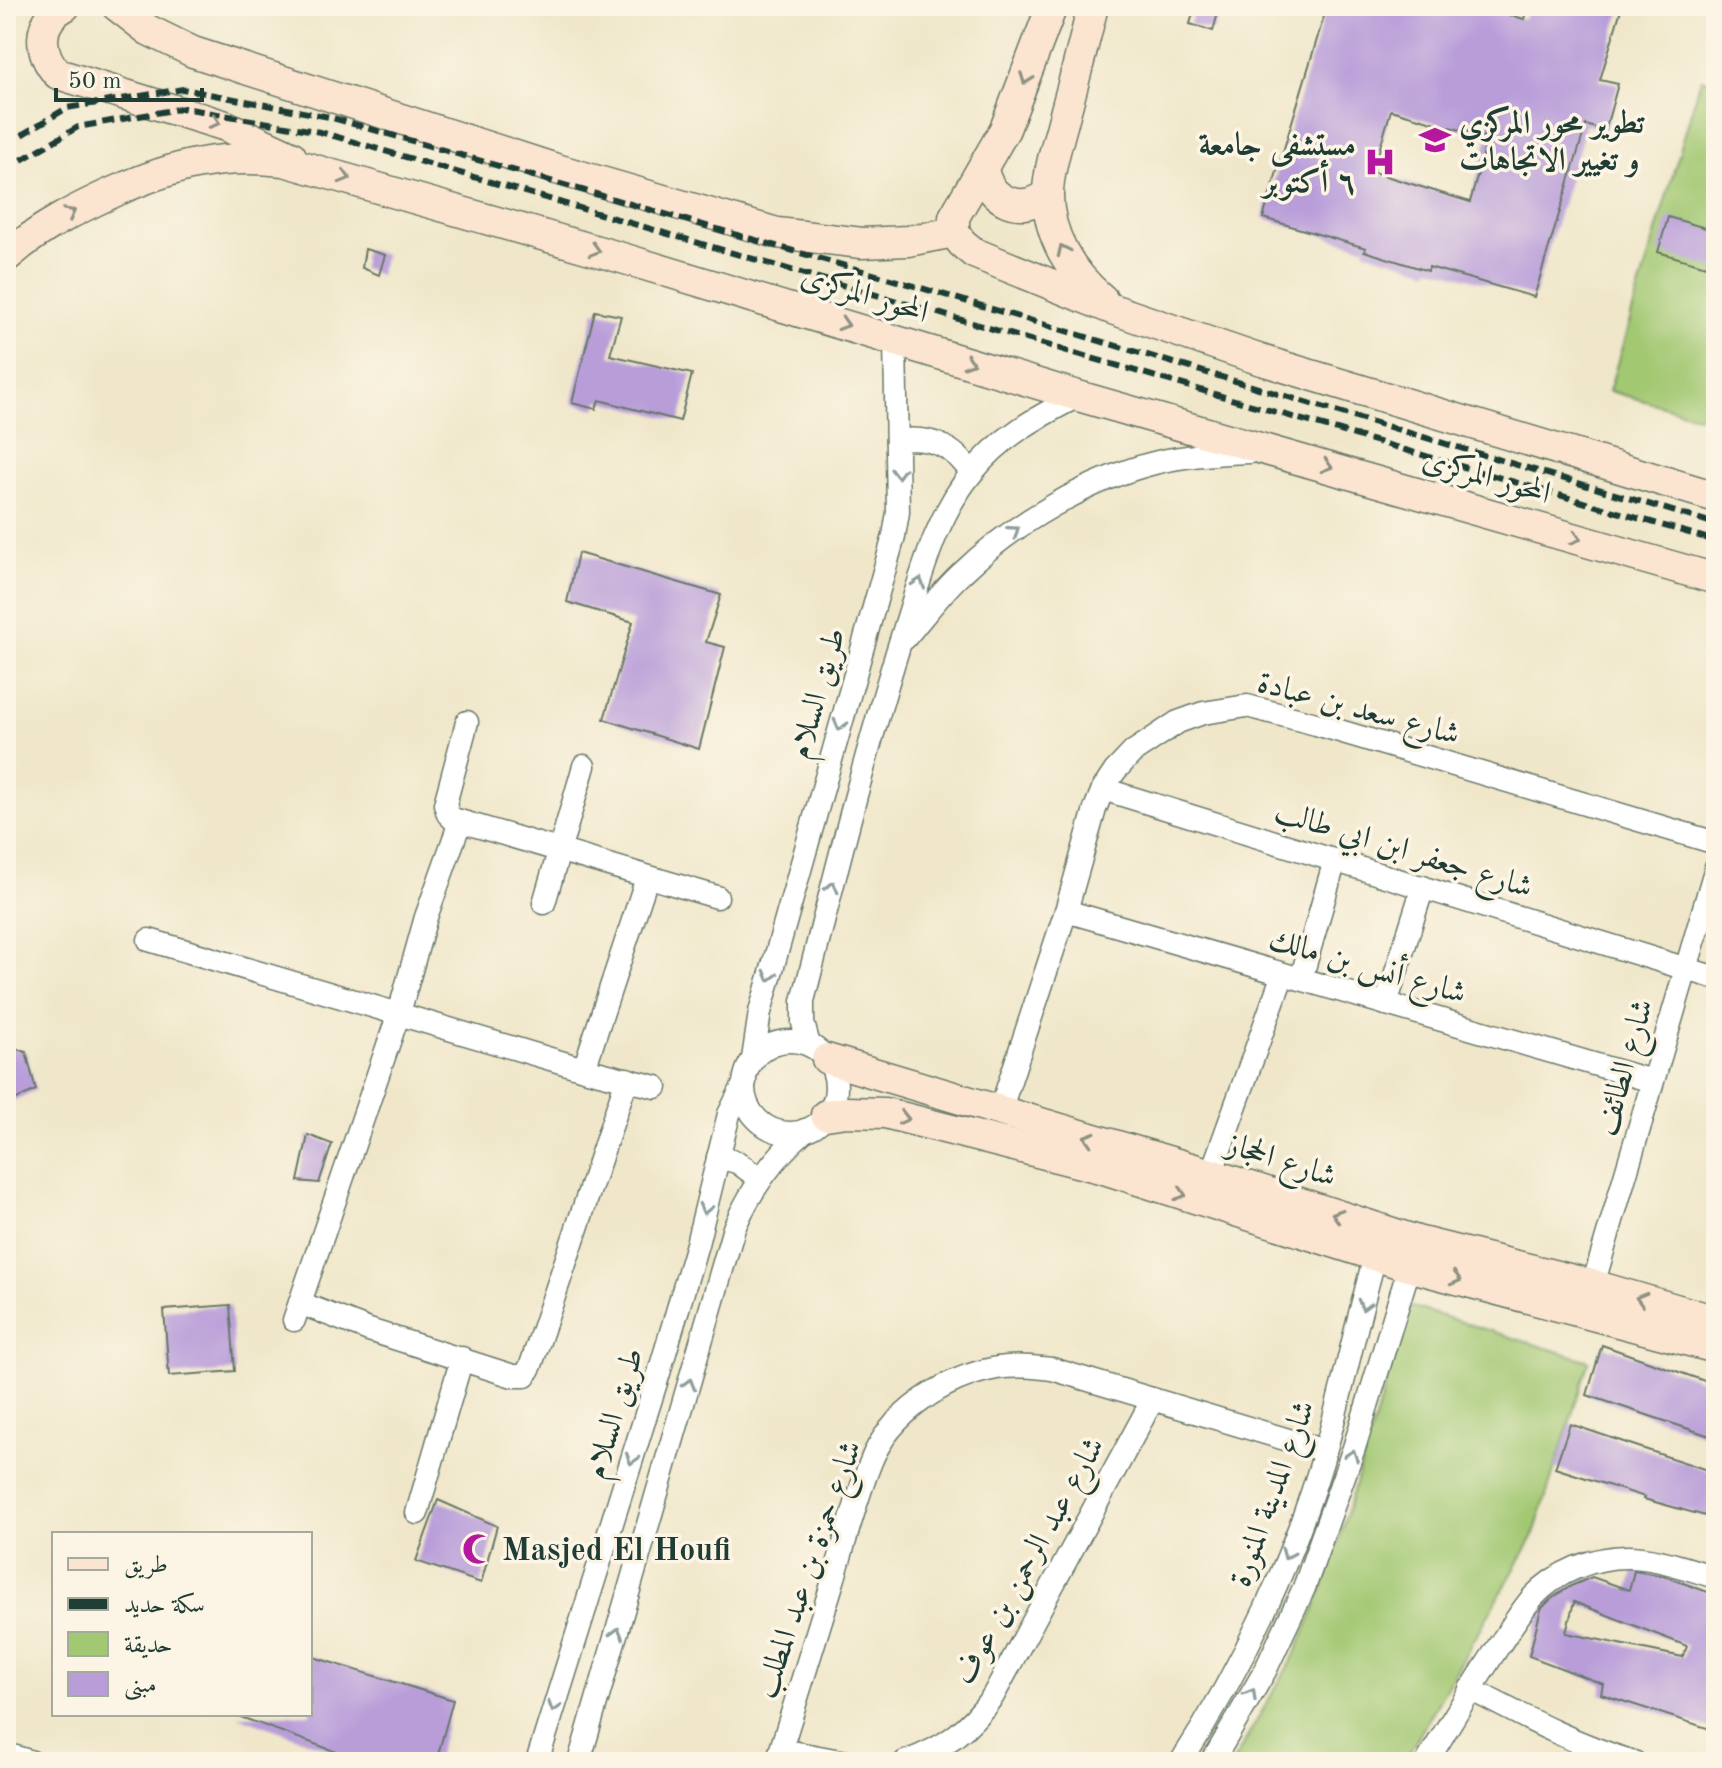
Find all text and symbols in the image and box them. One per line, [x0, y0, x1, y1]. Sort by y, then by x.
scale bar [56, 52, 202, 102]
text: 50 m [68, 70, 122, 94]
one-way arrow [1019, 71, 1035, 85]
place label: تطوير محور المركزي و تغيير الاتجاهات [1459, 105, 1645, 178]
one-way arrow [207, 113, 221, 129]
school or university icon: تطوير محور المركزي و تغيير الاتجاهات [1418, 123, 1452, 157]
place label: مستشفى جامعة ٦ أكتوبر [1199, 130, 1356, 201]
hospital icon: مستشفى جامعة ٦ أكتوبر [1363, 145, 1397, 179]
one-way arrow [338, 168, 352, 184]
one-way arrow [61, 207, 76, 223]
one-way arrow [587, 241, 601, 257]
one-way arrow [1057, 244, 1073, 258]
street label: المحور المركزى [796, 259, 932, 332]
one-way arrow [837, 315, 850, 331]
one-way arrow [962, 353, 976, 369]
street label: المحور المركزى [1418, 442, 1555, 513]
one-way arrow [1319, 456, 1333, 473]
one-way arrow [889, 467, 906, 480]
one-way arrow [1006, 526, 1020, 541]
one-way arrow [1569, 529, 1583, 545]
one-way arrow [910, 577, 926, 591]
street label: طريق السلام [785, 625, 861, 766]
street label: شارع سعد بن عبادة [1252, 668, 1463, 760]
one-way arrow [833, 718, 849, 732]
street label: شارع جعفر ابن ابي طالب [1268, 796, 1536, 913]
one-way arrow [823, 881, 840, 895]
street label: شارع أنس بن مالك [1263, 916, 1472, 1019]
one-way arrow [763, 968, 780, 982]
street label: شارع الطائف [1591, 996, 1668, 1142]
one-way arrow [896, 1109, 910, 1126]
street label: شارع الحجاز [1217, 1127, 1340, 1202]
one-way arrow [1082, 1131, 1096, 1147]
one-way arrow [1174, 1185, 1188, 1201]
one-way arrow [697, 1202, 714, 1216]
one-way arrow [1330, 1208, 1344, 1224]
one-way arrow [1449, 1269, 1463, 1286]
one-way arrow [1635, 1292, 1649, 1308]
one-way arrow [1357, 1298, 1373, 1312]
street label: طريق السلام [581, 1345, 659, 1486]
one-way arrow [680, 1377, 697, 1391]
street label: شارع المدينة المنورة [1225, 1397, 1330, 1594]
street label: شارع عبد الرحمن بن عوف [948, 1432, 1119, 1694]
street label: شارع حمزة بن عبد المطلب [751, 1437, 876, 1705]
one-way arrow [1342, 1449, 1358, 1463]
one-way arrow [626, 1451, 642, 1465]
legend [52, 1532, 312, 1716]
mosque icon: Masjed El Houfi [461, 1532, 495, 1566]
place label: Masjed El Houfi [502, 1536, 731, 1568]
one-way arrow [1281, 1545, 1297, 1560]
text: طريق [124, 1554, 168, 1579]
text: سكة حديد [124, 1592, 205, 1618]
one-way arrow [608, 1627, 624, 1641]
text: حديقة [124, 1634, 173, 1659]
text: مبنى [124, 1674, 157, 1701]
one-way arrow [1241, 1689, 1257, 1703]
one-way arrow [548, 1699, 564, 1713]

